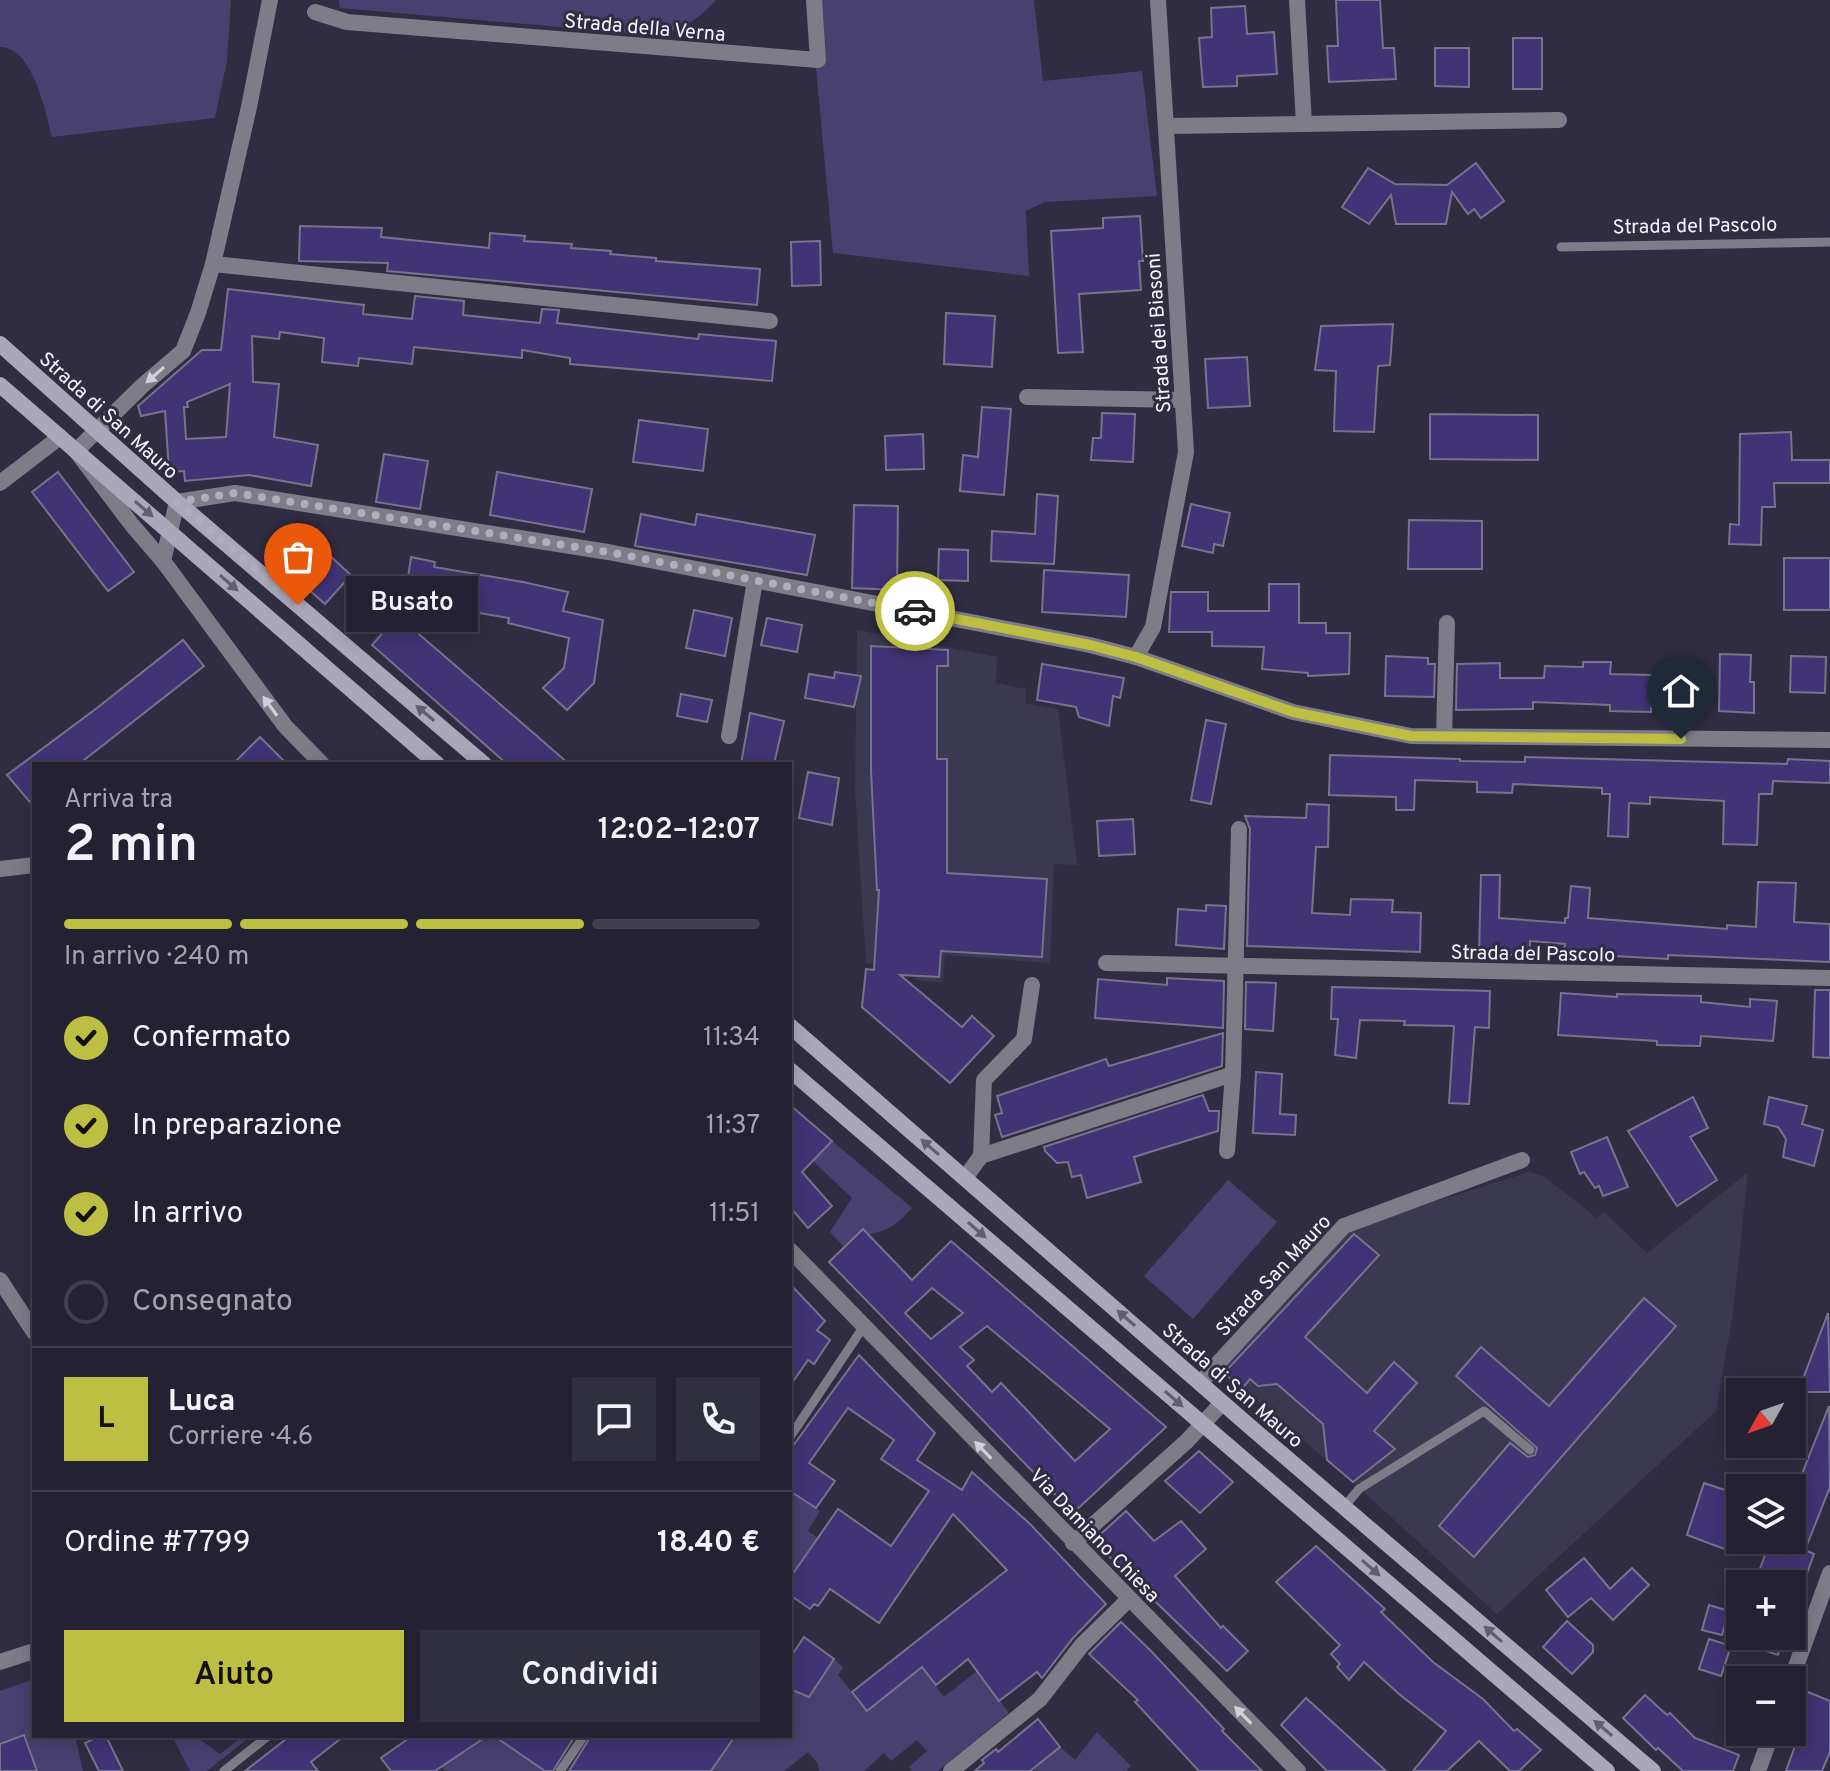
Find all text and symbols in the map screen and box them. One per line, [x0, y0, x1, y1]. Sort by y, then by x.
street label: Strada della Verna [563, 9, 727, 49]
street label: Strada del Pascolo [1612, 213, 1778, 241]
street label: Strada dei Biasoni [1141, 252, 1179, 414]
street label: Strada di San Mauro [33, 347, 183, 486]
one-way arrow [145, 366, 165, 383]
one-way arrow [133, 500, 153, 517]
pin [264, 523, 332, 605]
icon: bag [276, 535, 320, 579]
courier [875, 571, 955, 651]
one-way arrow [219, 574, 239, 591]
callout: Busato [346, 577, 478, 633]
text: Busato [370, 587, 454, 620]
icon: car [893, 589, 937, 633]
pin [1647, 657, 1715, 739]
icon: home [1659, 669, 1703, 713]
one-way arrow [263, 696, 279, 716]
one-way arrow [415, 705, 434, 723]
text: Arriva tra [64, 784, 173, 817]
text: 12:02–12:07 [598, 812, 760, 849]
text: 2 min [64, 814, 198, 880]
text: In arrivo · 240 m [64, 941, 249, 974]
street label: Strada del Pascolo [1450, 941, 1616, 969]
icon: check [64, 1016, 108, 1060]
text: Confermato [132, 1020, 291, 1057]
text: 11:34 [703, 1022, 760, 1055]
icon: check [64, 1104, 108, 1148]
text: In preparazione [132, 1108, 342, 1145]
text: 11:37 [706, 1110, 760, 1143]
one-way arrow [920, 1139, 939, 1157]
icon: check [64, 1192, 108, 1236]
text: In arrivo [132, 1196, 243, 1233]
text: 11:51 [709, 1198, 760, 1231]
street label: Strada San Mauro [1211, 1210, 1338, 1343]
one-way arrow [966, 1221, 986, 1238]
text: Consegnato [132, 1284, 293, 1321]
one-way arrow [1116, 1310, 1135, 1328]
street label: Strada di San Mauro [1156, 1318, 1308, 1455]
button: chat [572, 1377, 656, 1461]
button: phone [676, 1377, 760, 1461]
north arrow [1726, 1378, 1806, 1458]
map controls [1726, 1378, 1806, 1746]
text: Luca [168, 1384, 235, 1421]
one-way arrow [1164, 1390, 1184, 1407]
text: L [98, 1401, 114, 1438]
text: Corriere · 4.6 [168, 1421, 313, 1454]
one-way arrow [974, 1440, 992, 1459]
street label: Via Damiano Chiesa [1023, 1464, 1164, 1609]
button: layers [1726, 1474, 1806, 1554]
text: Ordine #7799 [64, 1525, 251, 1562]
text: 18.40 € [657, 1525, 760, 1562]
one-way arrow [1361, 1559, 1381, 1576]
button: + [1726, 1570, 1806, 1650]
one-way arrow [1483, 1626, 1503, 1643]
button: Aiuto [64, 1630, 404, 1722]
button: Condividi [420, 1630, 760, 1722]
button: − [1726, 1666, 1806, 1746]
one-way arrow [1234, 1706, 1253, 1725]
one-way arrow [1593, 1720, 1613, 1737]

